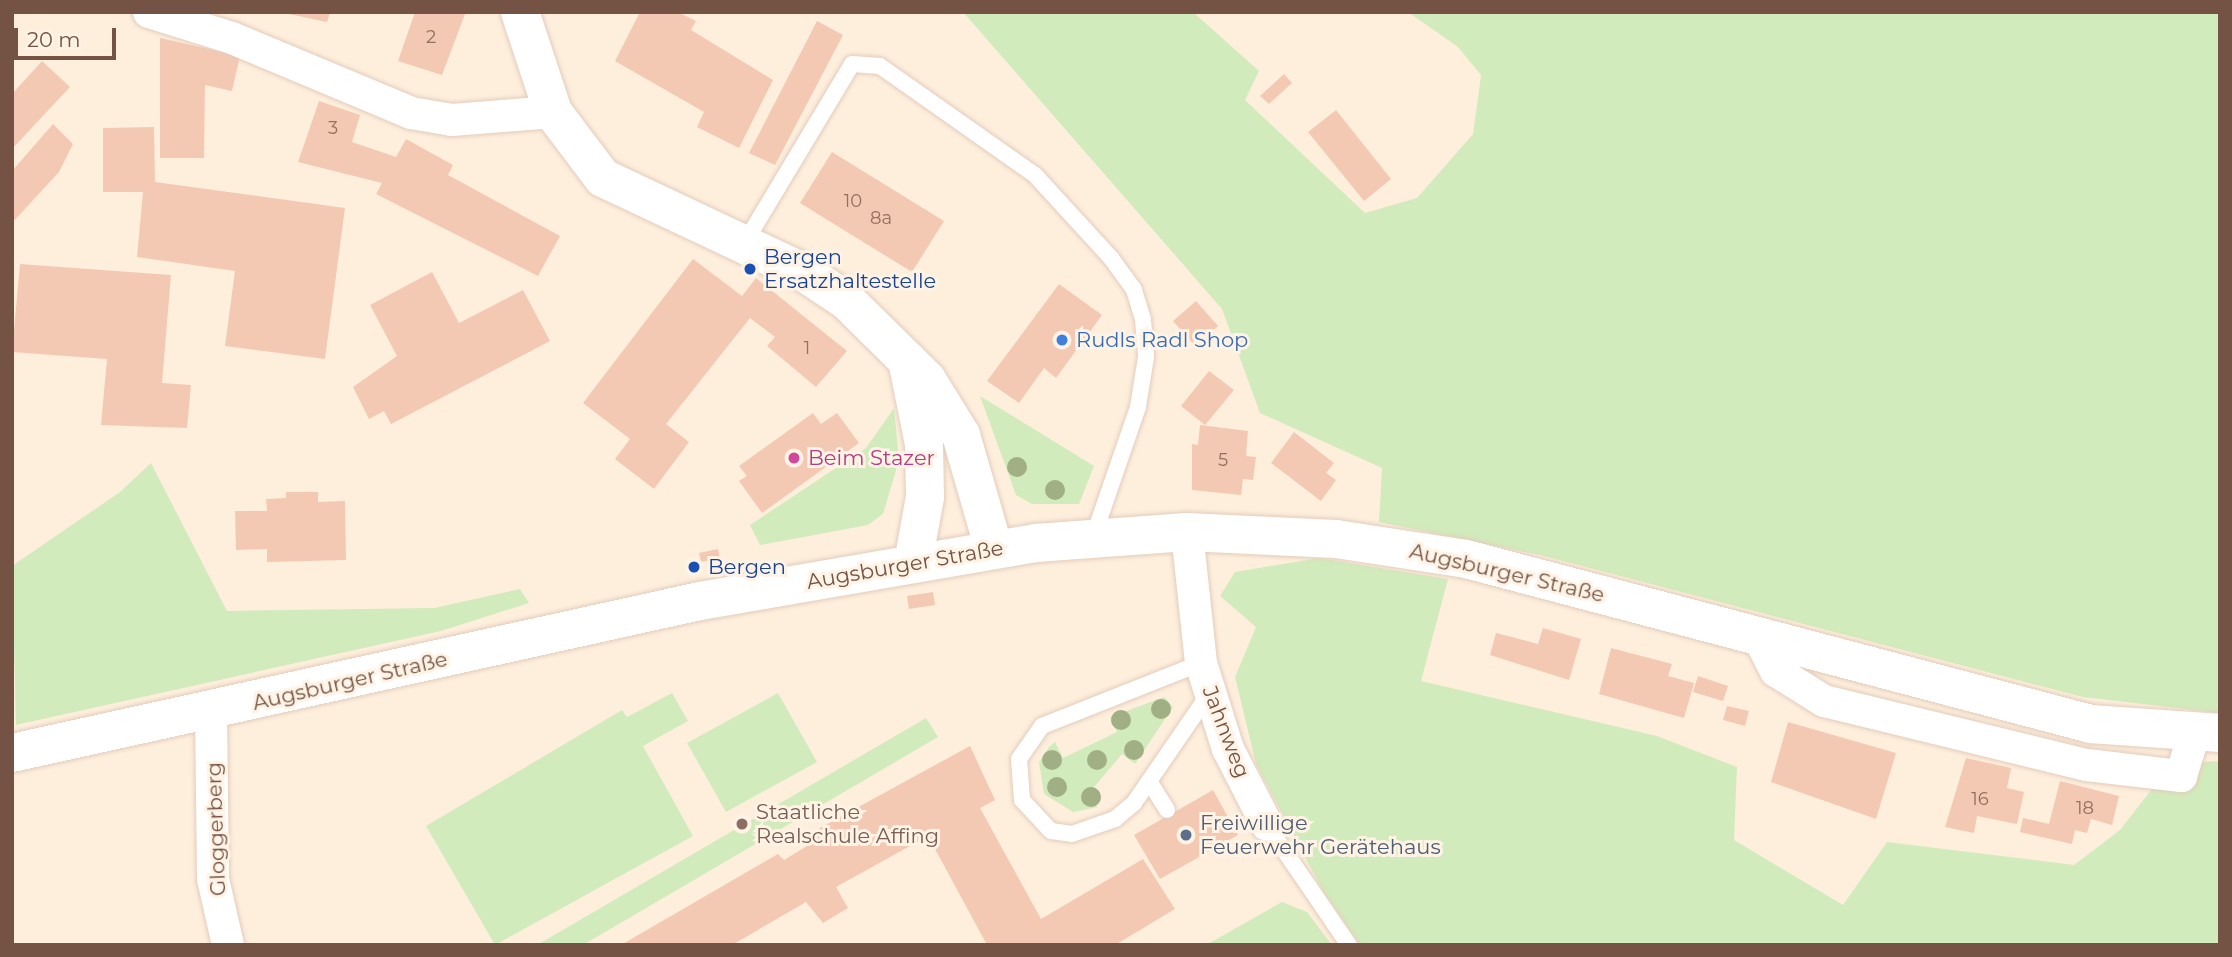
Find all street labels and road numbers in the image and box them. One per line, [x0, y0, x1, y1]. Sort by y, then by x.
street label: Augsburger Straße [805, 535, 1005, 595]
street label: Augsburger Straße [1407, 538, 1607, 608]
street label: Augsburger Straße [250, 646, 450, 716]
street label: Jahnweg [1197, 683, 1255, 781]
street label: Gloggerberg [201, 761, 231, 897]

